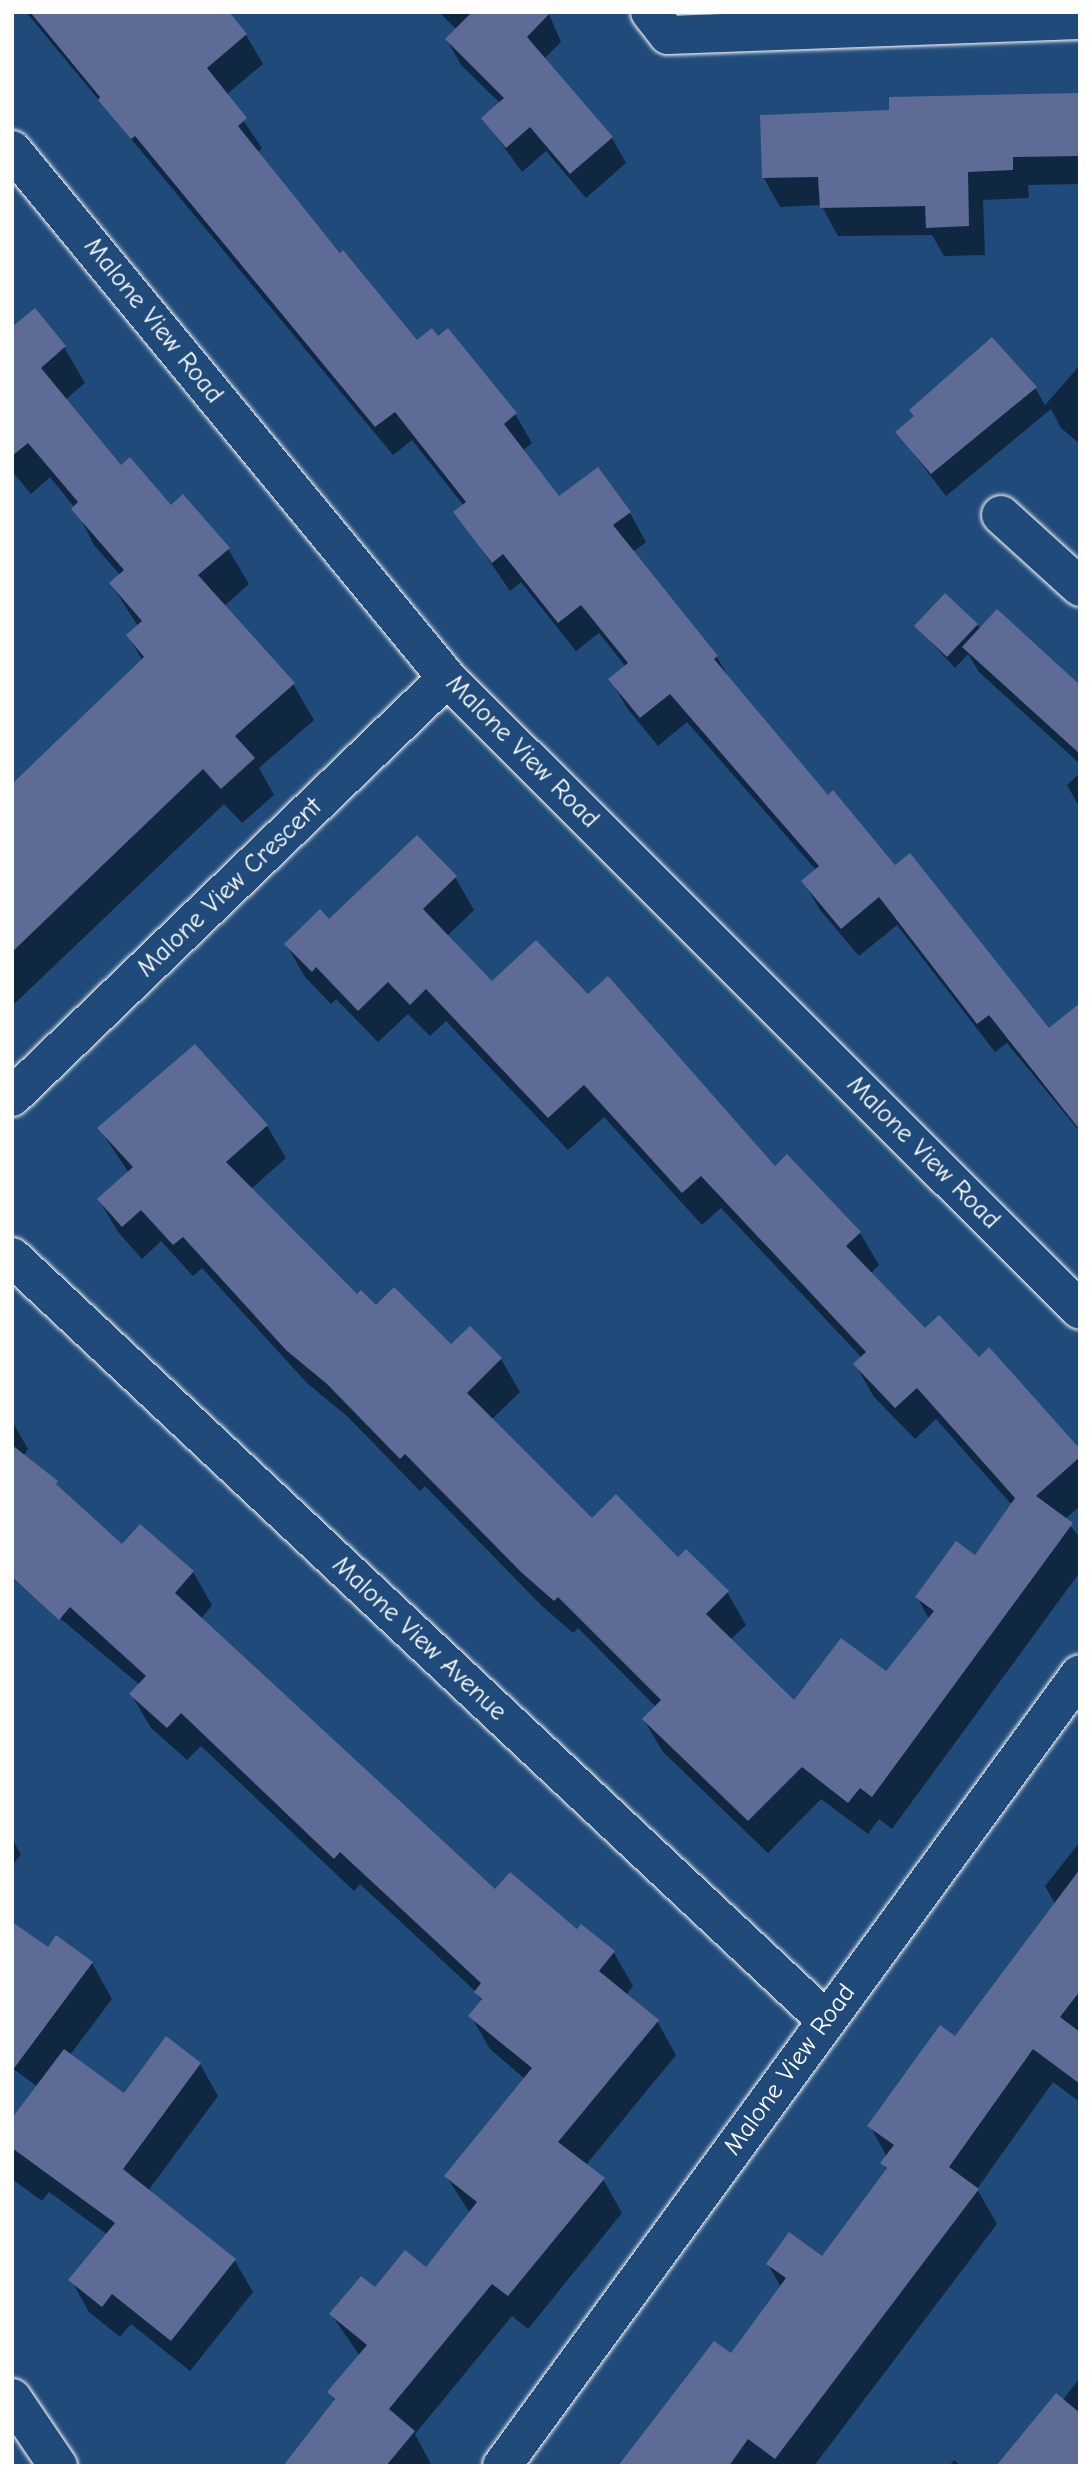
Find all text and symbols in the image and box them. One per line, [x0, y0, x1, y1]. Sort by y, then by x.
street label: Malone View Road [77, 232, 229, 410]
street label: Malone View Road [439, 669, 605, 835]
street label: Malone View Crescent [131, 792, 329, 984]
street label: Malone View Road [840, 1070, 1006, 1236]
street label: Malone View Avenue [325, 1550, 513, 1728]
street label: Malone View Road [717, 1978, 863, 2162]

